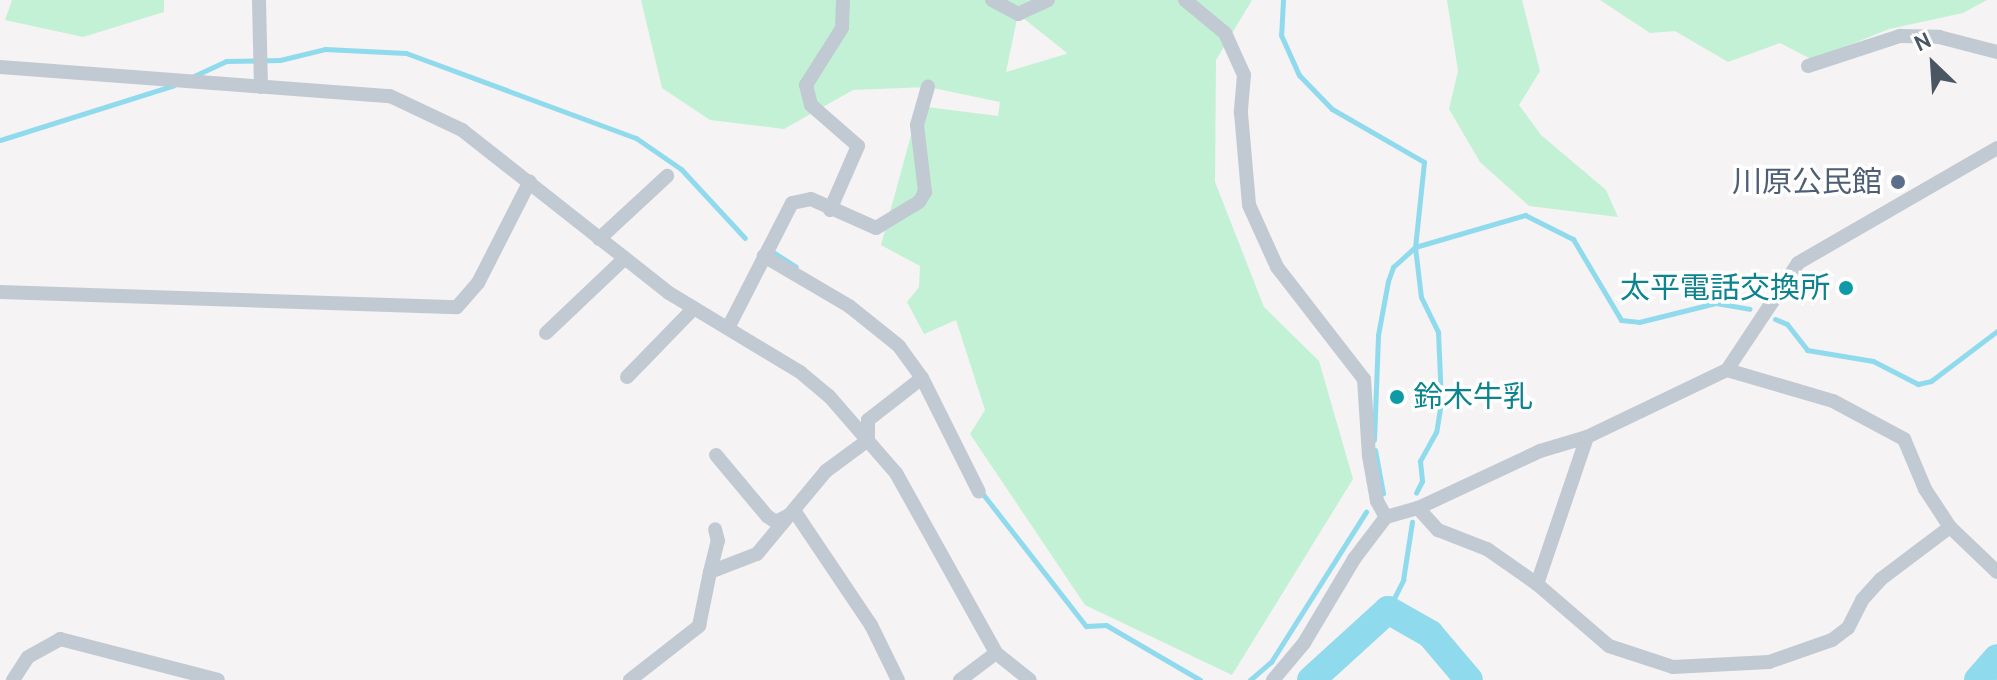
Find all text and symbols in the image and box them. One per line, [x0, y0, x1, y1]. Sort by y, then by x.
north arrow [1893, 24, 1973, 104]
text: N [1910, 26, 1935, 57]
place label: 川原公民館 [1732, 164, 1882, 200]
marker: 川原公民館 [1889, 173, 1907, 191]
place label: 太平電話交換所 [1620, 270, 1830, 306]
marker: 太平電話交換所 [1837, 279, 1855, 297]
place label: 鈴木牛乳 [1413, 379, 1533, 415]
marker: 鈴木牛乳 [1388, 388, 1406, 406]

